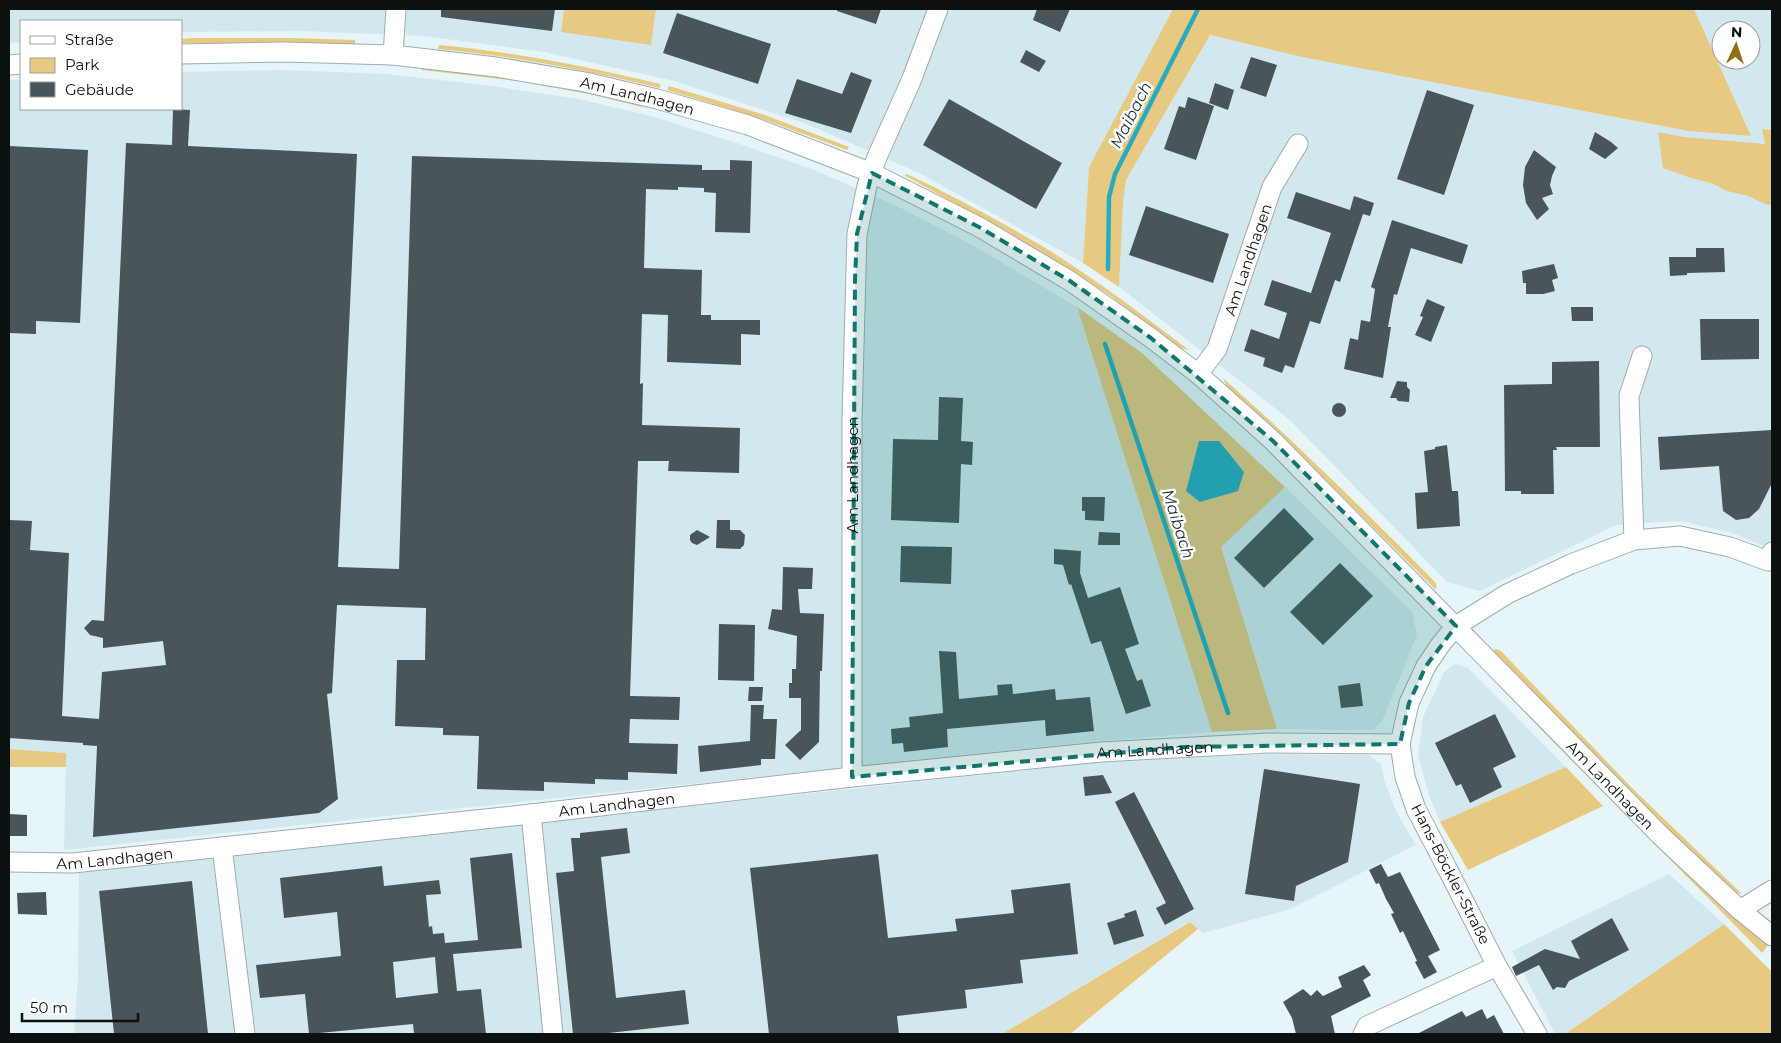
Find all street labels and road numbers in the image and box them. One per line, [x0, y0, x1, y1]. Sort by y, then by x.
street label: Am Landhagen [578, 72, 697, 119]
street label: Am Landhagen [1220, 201, 1275, 318]
street label: Am Landhagen [843, 416, 862, 534]
street label: Am Landhagen [1096, 736, 1214, 762]
street label: Am Landhagen [1563, 736, 1659, 833]
street label: Am Landhagen [558, 788, 676, 820]
street label: Hans-Böckler-Straße [1407, 800, 1495, 948]
street label: Am Landhagen [56, 843, 174, 873]

